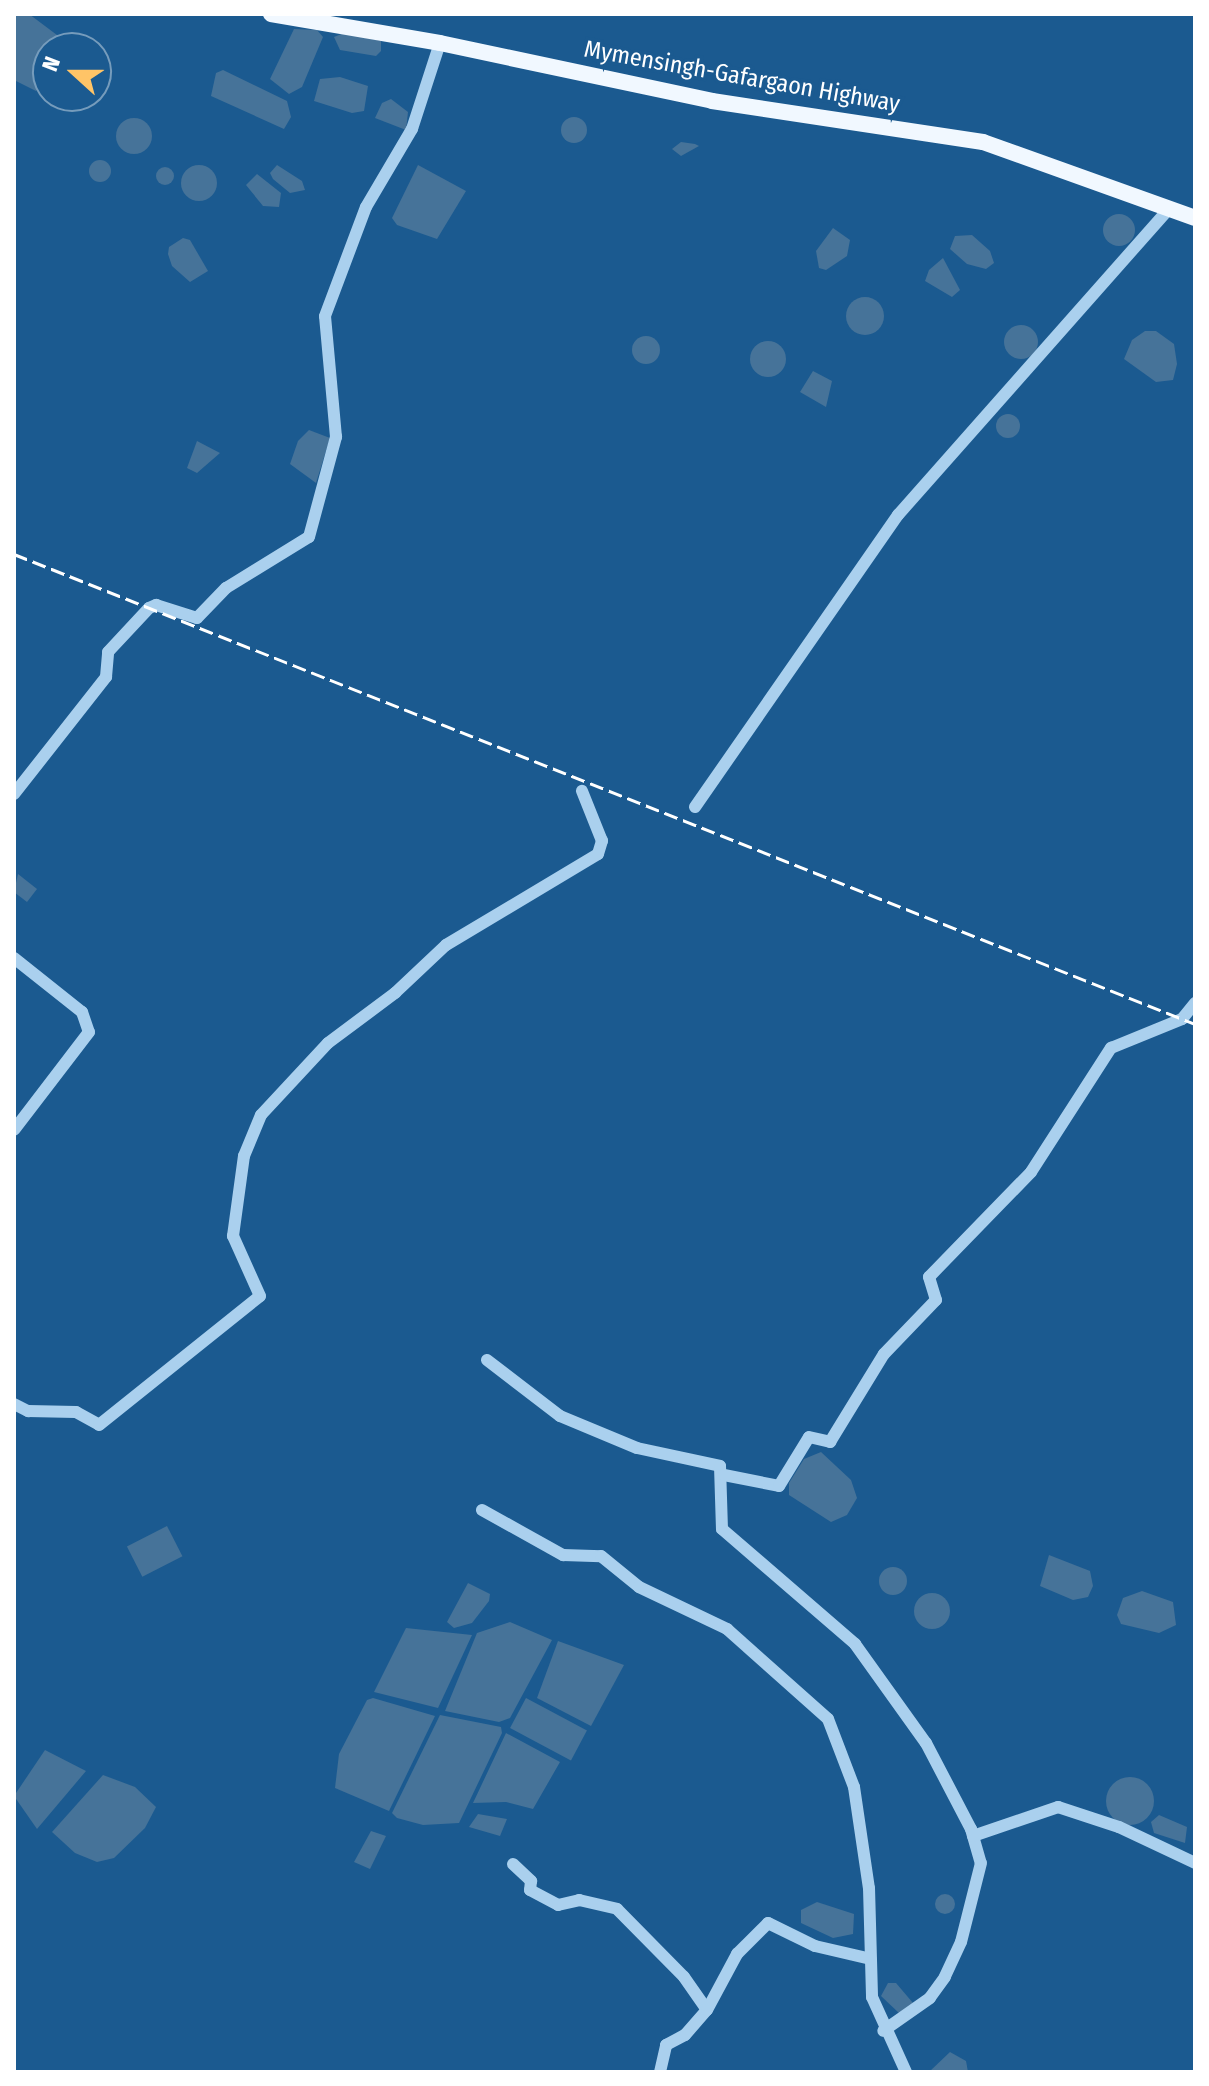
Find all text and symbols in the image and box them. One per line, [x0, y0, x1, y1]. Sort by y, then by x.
north arrow [32, 32, 112, 112]
street label: Mymensingh-Gafargaon Highway [582, 35, 902, 119]
text: N [36, 53, 66, 75]

